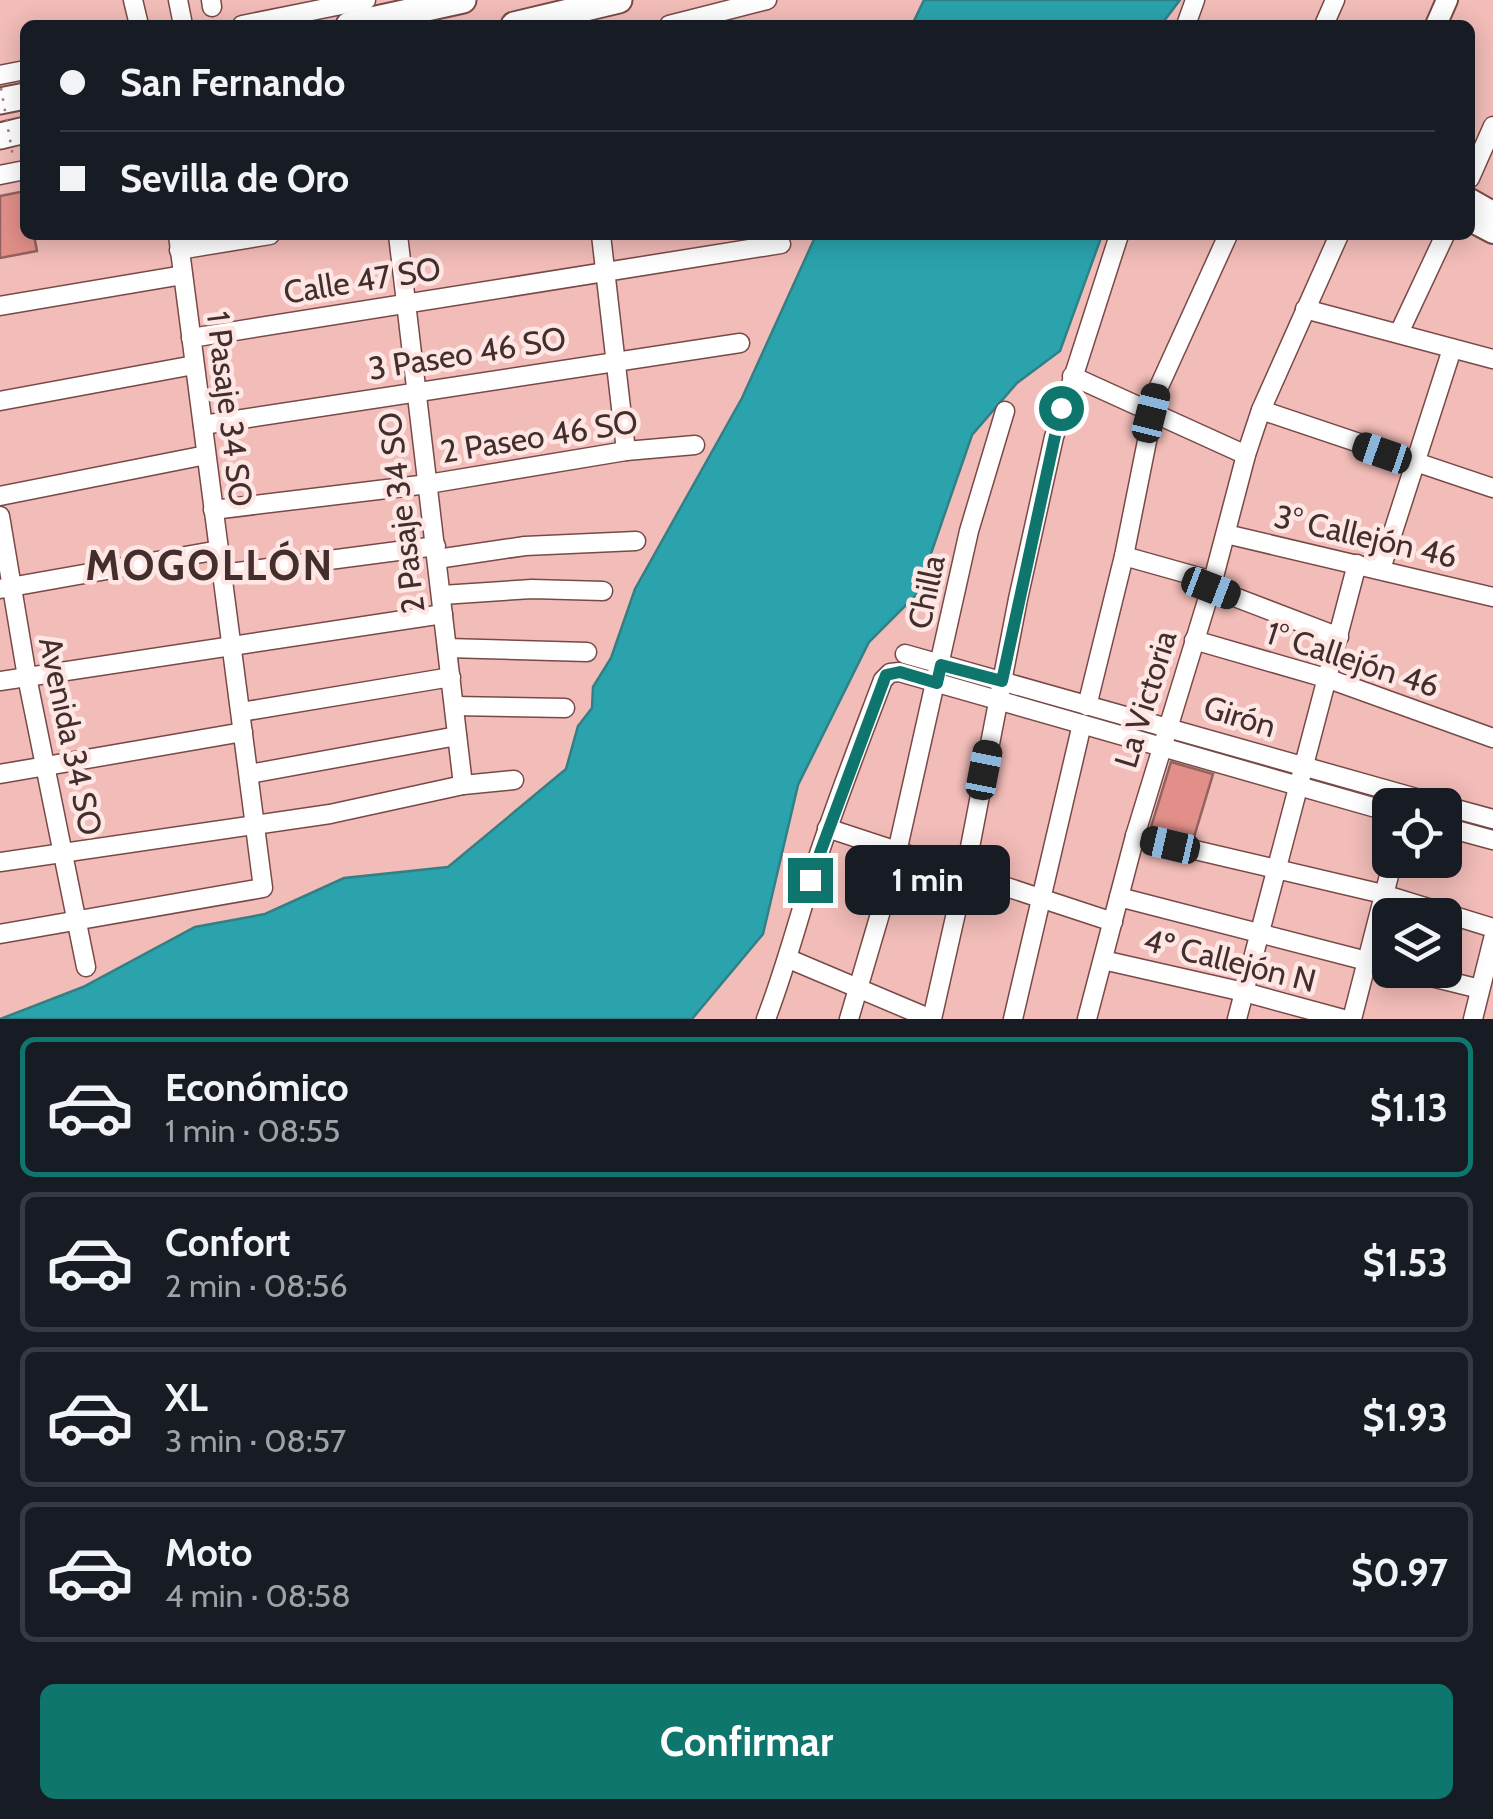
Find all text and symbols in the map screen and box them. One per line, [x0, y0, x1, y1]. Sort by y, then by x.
text: San Fernando [120, 59, 345, 106]
text: Sevilla de Oro [120, 155, 349, 202]
street label: Calle 47 SO [281, 248, 443, 312]
street label: 1 Pasaje 34 SO [199, 309, 261, 509]
street label: 3 Paseo 46 SO [365, 318, 569, 388]
car [1129, 380, 1173, 446]
route start [1039, 386, 1084, 431]
street label: 2 Paseo 46 SO [438, 401, 640, 471]
street label: 2 Pasaje 34 SO [369, 410, 433, 616]
car [1349, 429, 1415, 477]
street label: 3° Callejón 46 [1271, 496, 1461, 576]
district label: MOGOLLÓN [85, 539, 335, 591]
street label: Chilla [899, 551, 953, 632]
car [1178, 563, 1244, 613]
street label: 1° Callejón 46 [1262, 613, 1444, 705]
street label: La Victoria [1106, 625, 1184, 772]
street label: Avenida 34 SO [31, 633, 111, 839]
street label: Girón [1199, 687, 1281, 745]
car [964, 738, 1004, 802]
map controls [1372, 788, 1462, 988]
button: locate [1372, 788, 1462, 878]
car [1137, 824, 1203, 866]
callout: 1 min [845, 845, 1010, 915]
route end [788, 858, 833, 903]
text: 1 min [891, 860, 964, 899]
button: layers [1372, 898, 1462, 988]
street label: 4º Callejón N [1140, 920, 1320, 1000]
icon: car [45, 1062, 135, 1152]
text: Económico [165, 1064, 349, 1111]
text: $1.13 [1370, 1084, 1448, 1131]
text: 1 min · 08:55 [165, 1111, 340, 1150]
icon: car [45, 1217, 135, 1307]
text: Confort [165, 1219, 290, 1266]
text: $1.53 [1363, 1239, 1448, 1286]
text: 2 min · 08:56 [165, 1266, 348, 1305]
icon: car [45, 1372, 135, 1462]
text: XL [165, 1374, 208, 1421]
text: $1.93 [1362, 1394, 1448, 1441]
text: 3 min · 08:57 [165, 1421, 346, 1460]
icon: car [45, 1527, 135, 1617]
text: Moto [165, 1529, 252, 1576]
text: $0.97 [1351, 1549, 1448, 1596]
text: 4 min · 08:58 [165, 1576, 351, 1615]
button: Confirmar [40, 1684, 1453, 1799]

